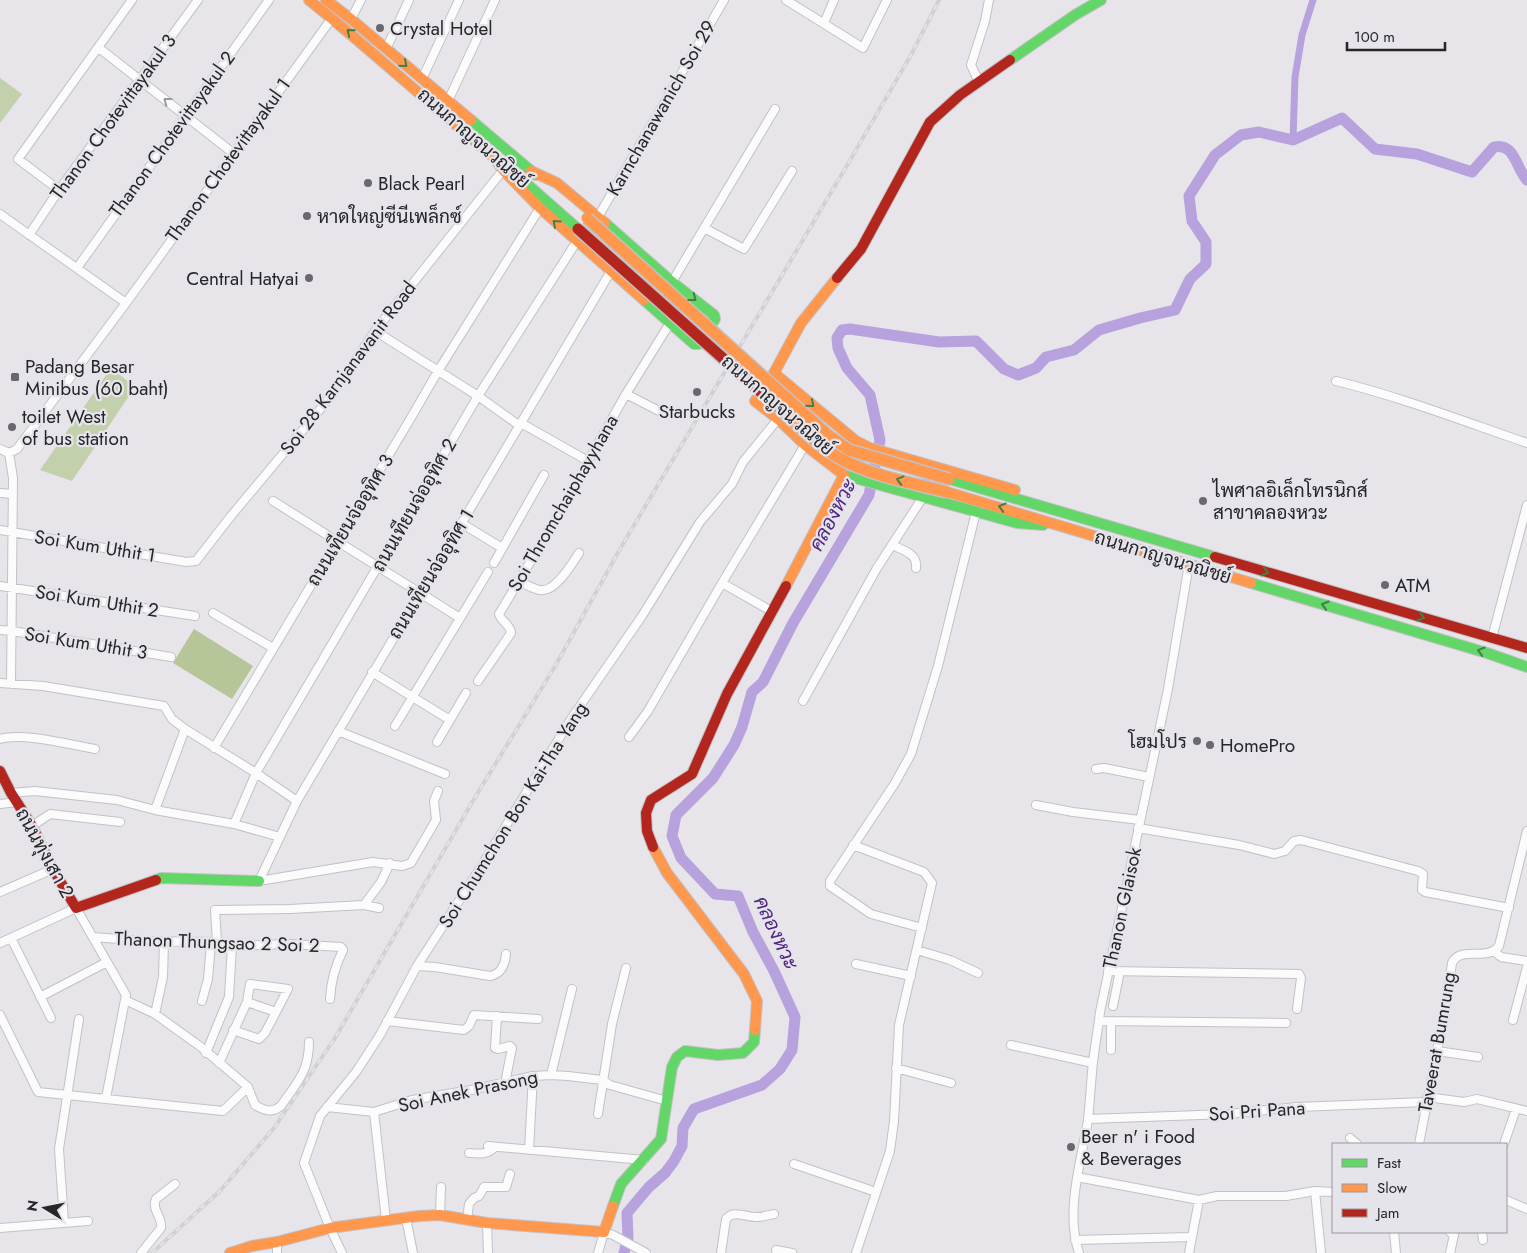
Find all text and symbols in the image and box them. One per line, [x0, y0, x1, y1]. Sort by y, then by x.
place label: Crystal Hotel [390, 15, 493, 42]
street label: Karnchanawanich Soi 29 [600, 15, 722, 201]
scale bar [1347, 20, 1444, 52]
marker: Crystal Hotel [374, 22, 386, 34]
text: 100 m [1354, 26, 1395, 48]
street label: Thanon Chotevittayakul 3 [44, 29, 182, 205]
one-way arrow [347, 29, 356, 37]
street label: Thanon Chotevittayakul 2 [102, 45, 242, 223]
one-way arrow [399, 58, 408, 67]
street label: Thanon Chotevittayakul 1 [159, 72, 297, 248]
street label: ถนนกาญจนวณิชย์ [412, 81, 536, 195]
one-way arrow [163, 98, 173, 107]
place label: Black Pearl [378, 170, 465, 197]
marker: Black Pearl [362, 177, 374, 189]
place label: หาดใหญ่ซีนีเพล็กซ์ [317, 203, 462, 230]
marker: หาดใหญ่ซีนีเพล็กซ์ [301, 210, 313, 222]
one-way arrow [553, 219, 562, 228]
place label: Central Hatyai [186, 265, 299, 292]
marker: Central Hatyai [303, 272, 315, 284]
street label: Soi 28 Karnjanavanit Road [274, 276, 422, 460]
one-way arrow [687, 293, 696, 301]
street label: ถนนกาญจนวณิชย์ [716, 348, 840, 462]
place label: Padang Besar Minibus (60 baht) [25, 353, 169, 402]
marker: Padang Besar Minibus (60 baht) [9, 371, 21, 383]
marker: Starbucks [691, 386, 703, 398]
place label: Starbucks [659, 398, 736, 425]
one-way arrow [806, 399, 815, 408]
place label: toilet West of bus station [22, 403, 129, 452]
street label: Soi Thromchaiphayyhana [501, 410, 625, 596]
marker: toilet West of bus station [6, 421, 18, 433]
street label: ถนนเทียนจ่ออุทิศ 2 [365, 433, 463, 577]
street label: ถนนเทียนจ่ออุทิศ 3 [300, 449, 400, 591]
water label: คลองหวะ [802, 473, 864, 556]
one-way arrow [895, 475, 904, 486]
place label: ไพศาลอิเล็กโทรนิกส์ สาขาคลองหวะ [1211, 477, 1368, 526]
marker: ไพศาลอิเล็กโทรนิกส์ สาขาคลองหวะ [1197, 495, 1209, 507]
one-way arrow [998, 503, 1007, 513]
street label: ถนนเทียนจ่ออุทิศ 1 [381, 504, 481, 644]
street label: Soi Kum Uthit 1 [33, 523, 157, 569]
street label: ถนนกาญจนวณิชย์ [1091, 523, 1235, 591]
one-way arrow [1260, 566, 1268, 576]
place label: ATM [1395, 572, 1430, 599]
street label: Soi Kum Uthit 2 [33, 578, 161, 624]
marker: ATM [1379, 579, 1391, 591]
one-way arrow [1322, 600, 1330, 610]
one-way arrow [1416, 612, 1424, 622]
street label: Soi Kum Uthit 3 [23, 620, 149, 666]
one-way arrow [1477, 647, 1486, 657]
street label: Soi Chumchon Bon Kai-Tha Yang [432, 697, 594, 933]
place label: โฮมโปร [1128, 728, 1187, 755]
place label: HomePro [1220, 732, 1295, 759]
marker: โฮมโปร [1191, 735, 1203, 747]
marker: HomePro [1204, 739, 1216, 751]
street label: ถนนทุ่งเสา 2 [9, 803, 81, 903]
street label: Thanon Glaisok [1096, 844, 1148, 971]
water label: คลองหวะ [746, 891, 806, 975]
street label: Thanon Thungsao 2 Soi 2 [114, 925, 320, 959]
street label: Taveerat Bumrung [1411, 970, 1463, 1114]
street label: Soi Anek Prasong [396, 1063, 540, 1119]
street label: Soi Pri Pana [1208, 1094, 1306, 1128]
place label: Beer n' i Food & Beverages [1081, 1123, 1195, 1172]
marker: Beer n' i Food & Beverages [1065, 1141, 1077, 1153]
legend [1332, 1143, 1507, 1233]
text: Fast [1377, 1152, 1401, 1174]
text: Slow [1377, 1177, 1408, 1199]
north arrow [20, 1183, 70, 1233]
text: N [21, 1199, 43, 1213]
text: Jam [1375, 1202, 1400, 1224]

